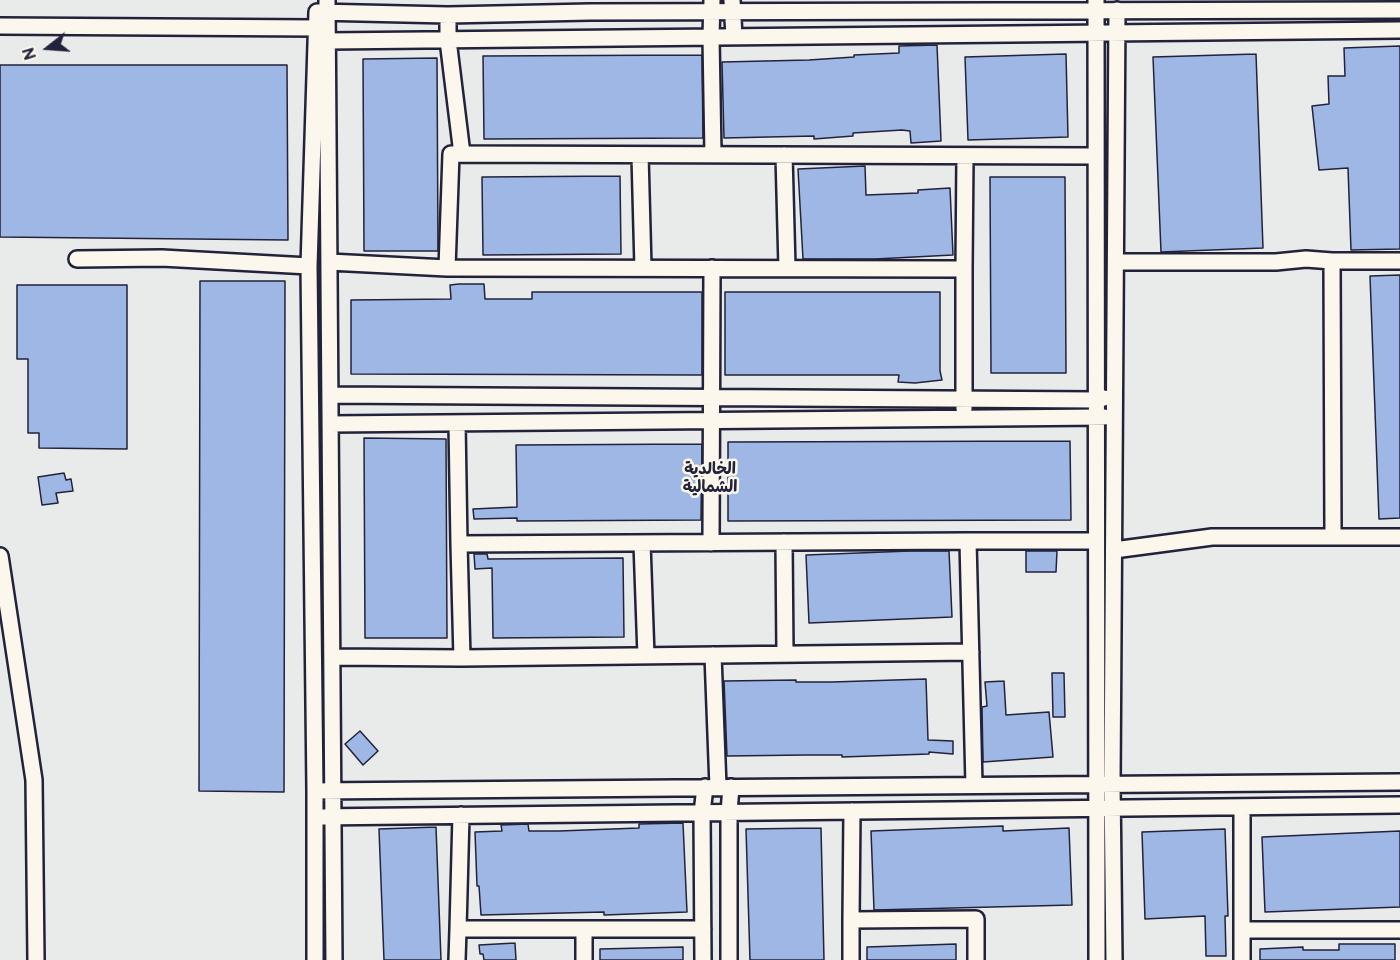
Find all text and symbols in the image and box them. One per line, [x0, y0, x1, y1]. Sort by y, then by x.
north arrow [18, 18, 78, 78]
text: N [19, 45, 41, 62]
district label: الخالدية الشمالية [683, 460, 737, 498]

